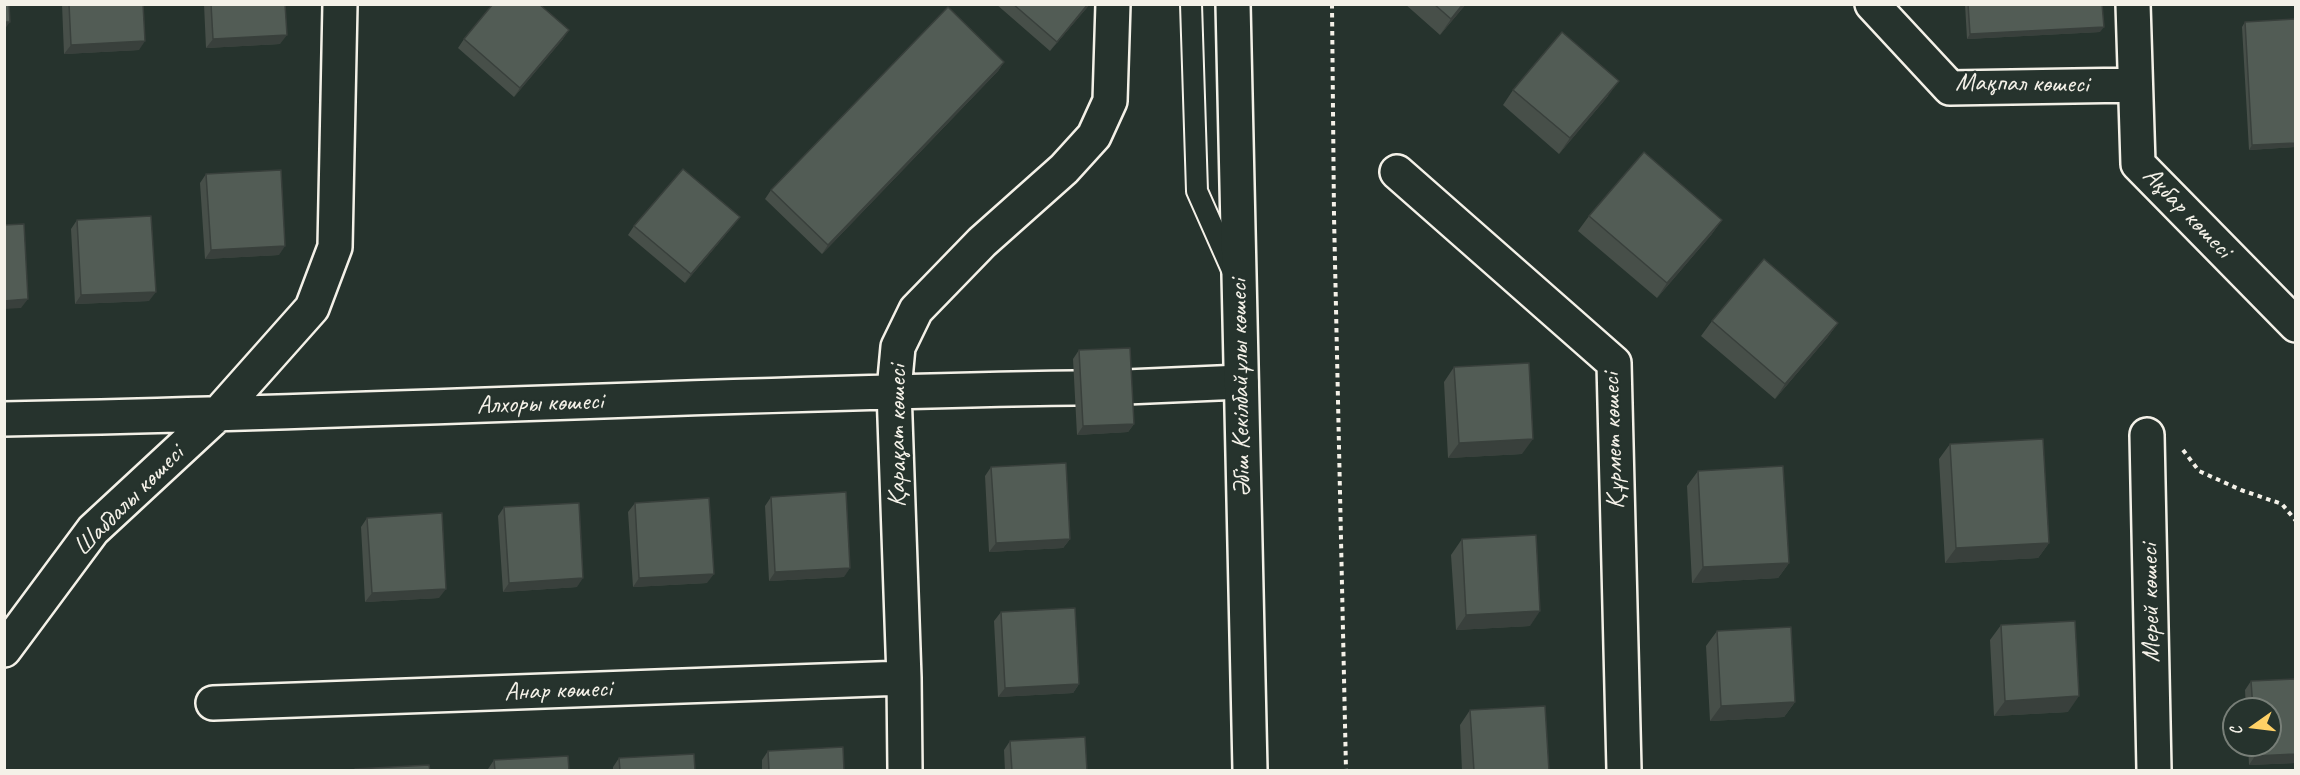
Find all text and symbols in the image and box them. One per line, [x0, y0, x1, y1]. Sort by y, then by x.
street label: Мақпал көшесі [1955, 67, 2089, 101]
street label: Ақбар көшесі [2136, 161, 2238, 265]
street label: Әбіш Кекілбайұлы көшесі [1223, 279, 1259, 497]
street label: Қарақат көшесі [882, 365, 914, 507]
street label: Құрмет көшесі [1596, 372, 1632, 510]
street label: Алхоры көшесі [476, 386, 604, 422]
street label: Шабдалы көшесі [67, 439, 191, 563]
street label: Мерей көшесі [2134, 543, 2168, 663]
street label: Анар көшесі [504, 674, 612, 708]
north arrow [2222, 697, 2282, 757]
text: С [2226, 725, 2247, 737]

